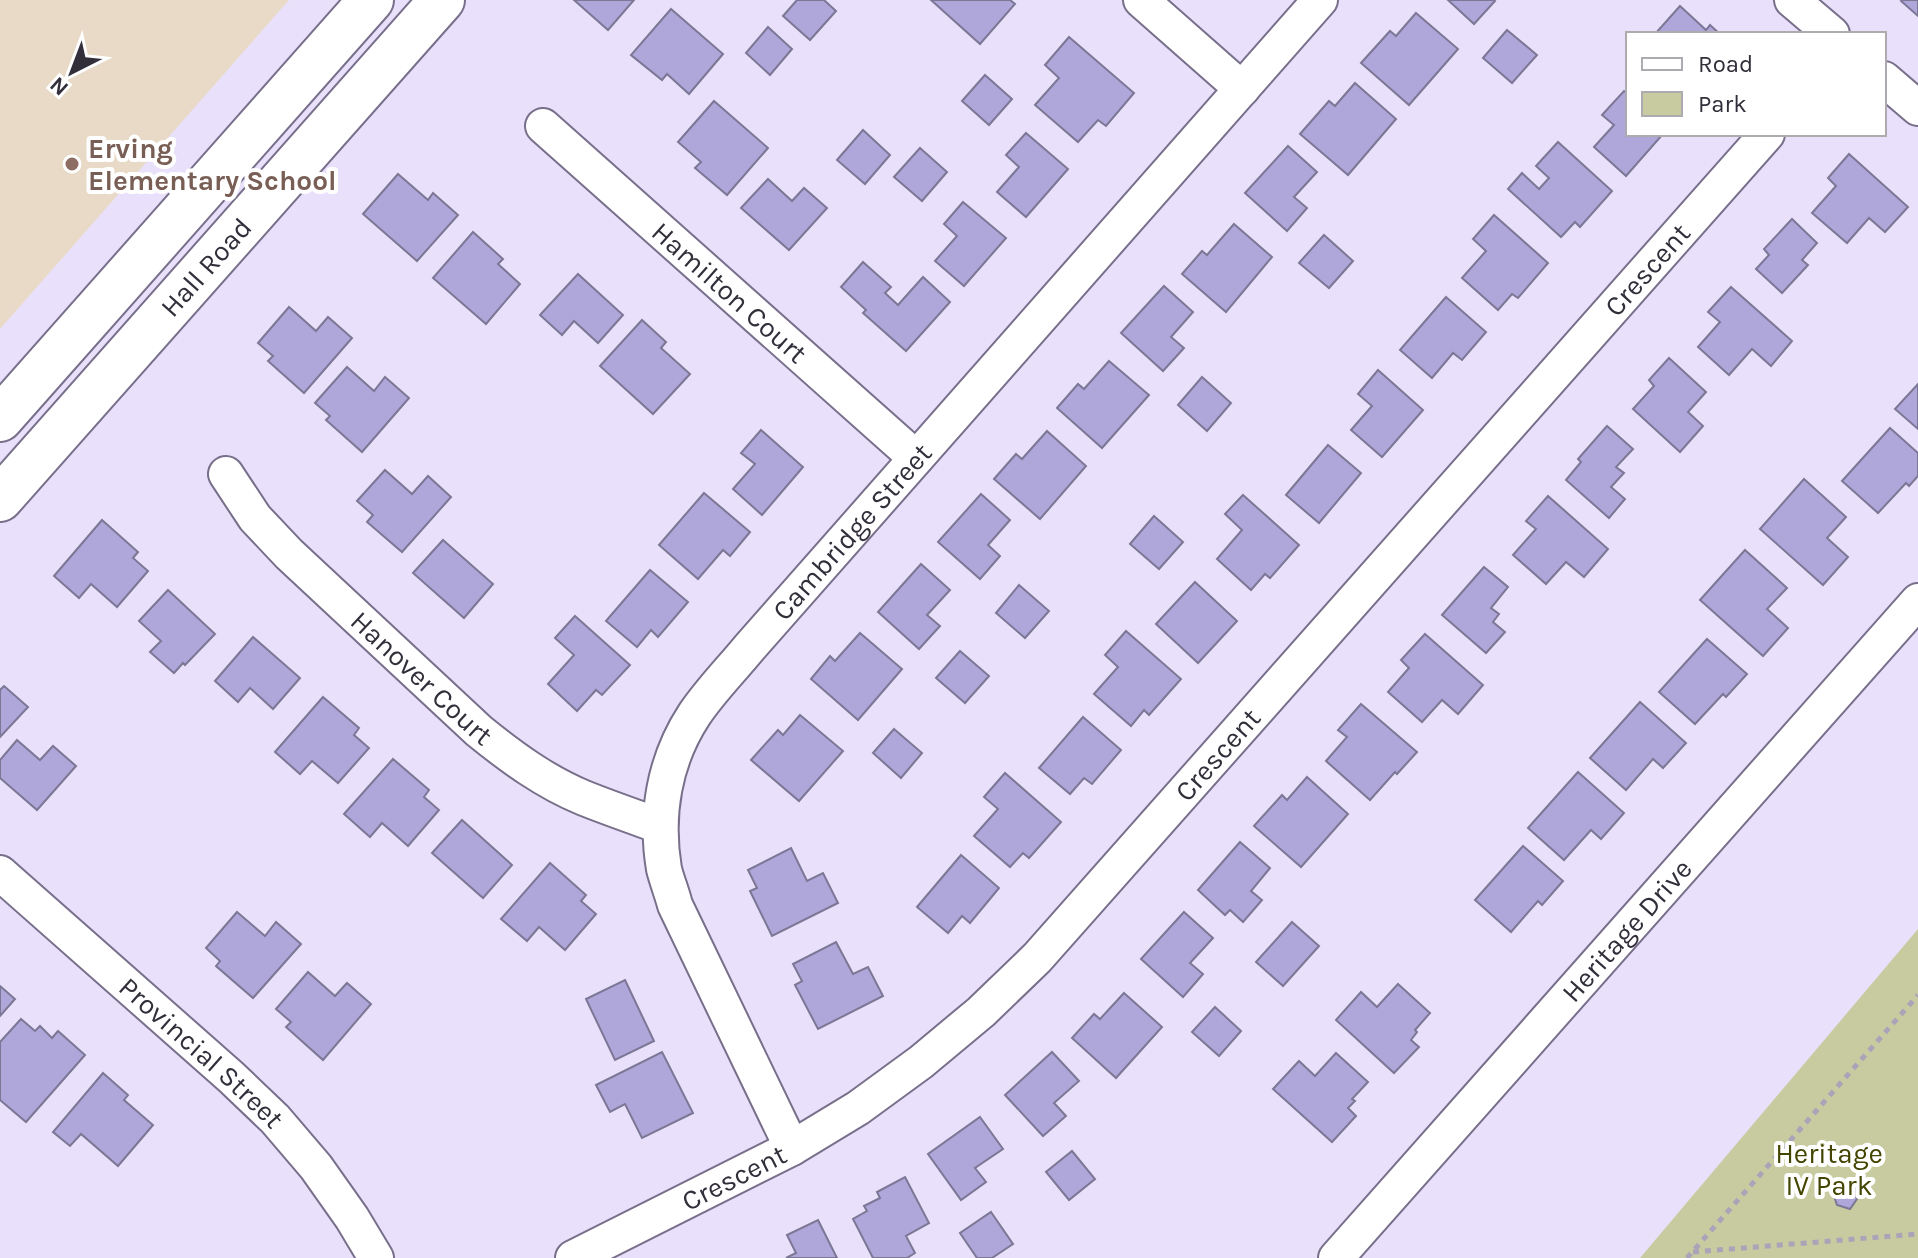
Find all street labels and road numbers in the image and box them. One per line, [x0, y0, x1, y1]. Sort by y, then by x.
street label: Hall Road [153, 211, 258, 323]
street label: Hamilton Court [645, 215, 814, 370]
street label: Crescent [1598, 217, 1697, 323]
street label: Cambridge Street [766, 437, 939, 627]
street label: Hanover Court [344, 604, 499, 752]
street label: Crescent [1168, 702, 1267, 808]
street label: Heritage Drive [1555, 852, 1699, 1009]
street label: Provincial Street [112, 970, 291, 1135]
street label: Crescent [676, 1138, 792, 1218]

